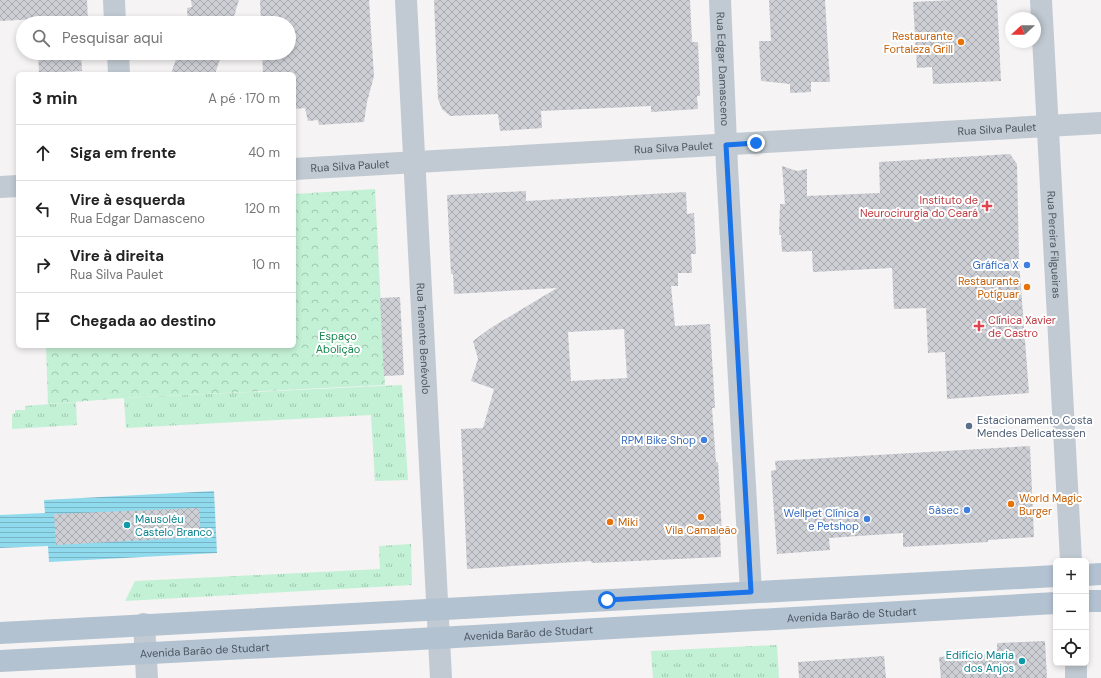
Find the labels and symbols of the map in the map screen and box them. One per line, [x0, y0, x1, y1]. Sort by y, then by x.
street label: Rua Edgar Damasceno [714, 12, 732, 126]
north arrow [1005, 12, 1041, 48]
place label: Restaurante Fortaleza Grill [884, 29, 953, 56]
marker: Restaurante Fortaleza Grill [956, 37, 966, 47]
street label: Rua Silva Paulet [957, 120, 1037, 138]
route end [747, 134, 765, 152]
street label: Rua Silva Paulet [634, 138, 713, 157]
street label: Rua Silva Paulet [310, 157, 390, 175]
street label: Rua Pereira Filgueiras [1044, 190, 1064, 299]
place label: Instituto de Neurocirurgia do Ceará [860, 193, 978, 220]
marker: Instituto de Neurocirurgia do Ceará [981, 200, 993, 212]
place label: Gráfica X [973, 258, 1019, 272]
marker: Gráfica X [1022, 260, 1032, 270]
place label: Restaurante Potíguar [958, 274, 1019, 301]
street label: Rua Tenente Benévolo [414, 282, 433, 395]
marker: Restaurante Potíguar [1022, 282, 1032, 292]
place label: Clínica Xavier de Castro [988, 313, 1056, 340]
marker: Clínica Xavier de Castro [973, 320, 985, 332]
park label: Espaço Abolição [316, 329, 360, 356]
place label: Estacionamento Costa Mendes Delicatessen [977, 413, 1093, 440]
marker: Estacionamento Costa Mendes Delicatessen [964, 421, 974, 431]
place label: RPM Bike Shop [621, 433, 696, 447]
marker: RPM Bike Shop [699, 435, 709, 445]
place label: World Magic Burger [1019, 491, 1082, 518]
marker: World Magic Burger [1006, 499, 1016, 509]
place label: 5àsec [928, 503, 959, 517]
marker: 5àsec [962, 505, 972, 515]
place label: Wellpet Clínica e Petshop [784, 506, 859, 533]
place label: Mausoléu Castelo Branco [135, 512, 212, 539]
marker: Vila Camaleão [696, 512, 706, 522]
marker: Wellpet Clínica e Petshop [862, 514, 872, 524]
place label: Miki [618, 515, 638, 529]
marker: Miki [605, 517, 615, 527]
marker: Mausoléu Castelo Branco [122, 520, 132, 530]
place label: Vila Camaleão [665, 523, 737, 537]
route start [598, 591, 616, 609]
street label: Avenida Barão de Studart [787, 604, 917, 625]
street label: Avenida Barão de Studart [463, 622, 593, 644]
street label: Avenida Barão de Studart [140, 640, 270, 661]
place label: Edifício Maria dos Anjos [946, 648, 1014, 675]
marker: Edifício Maria dos Anjos [1017, 656, 1027, 666]

